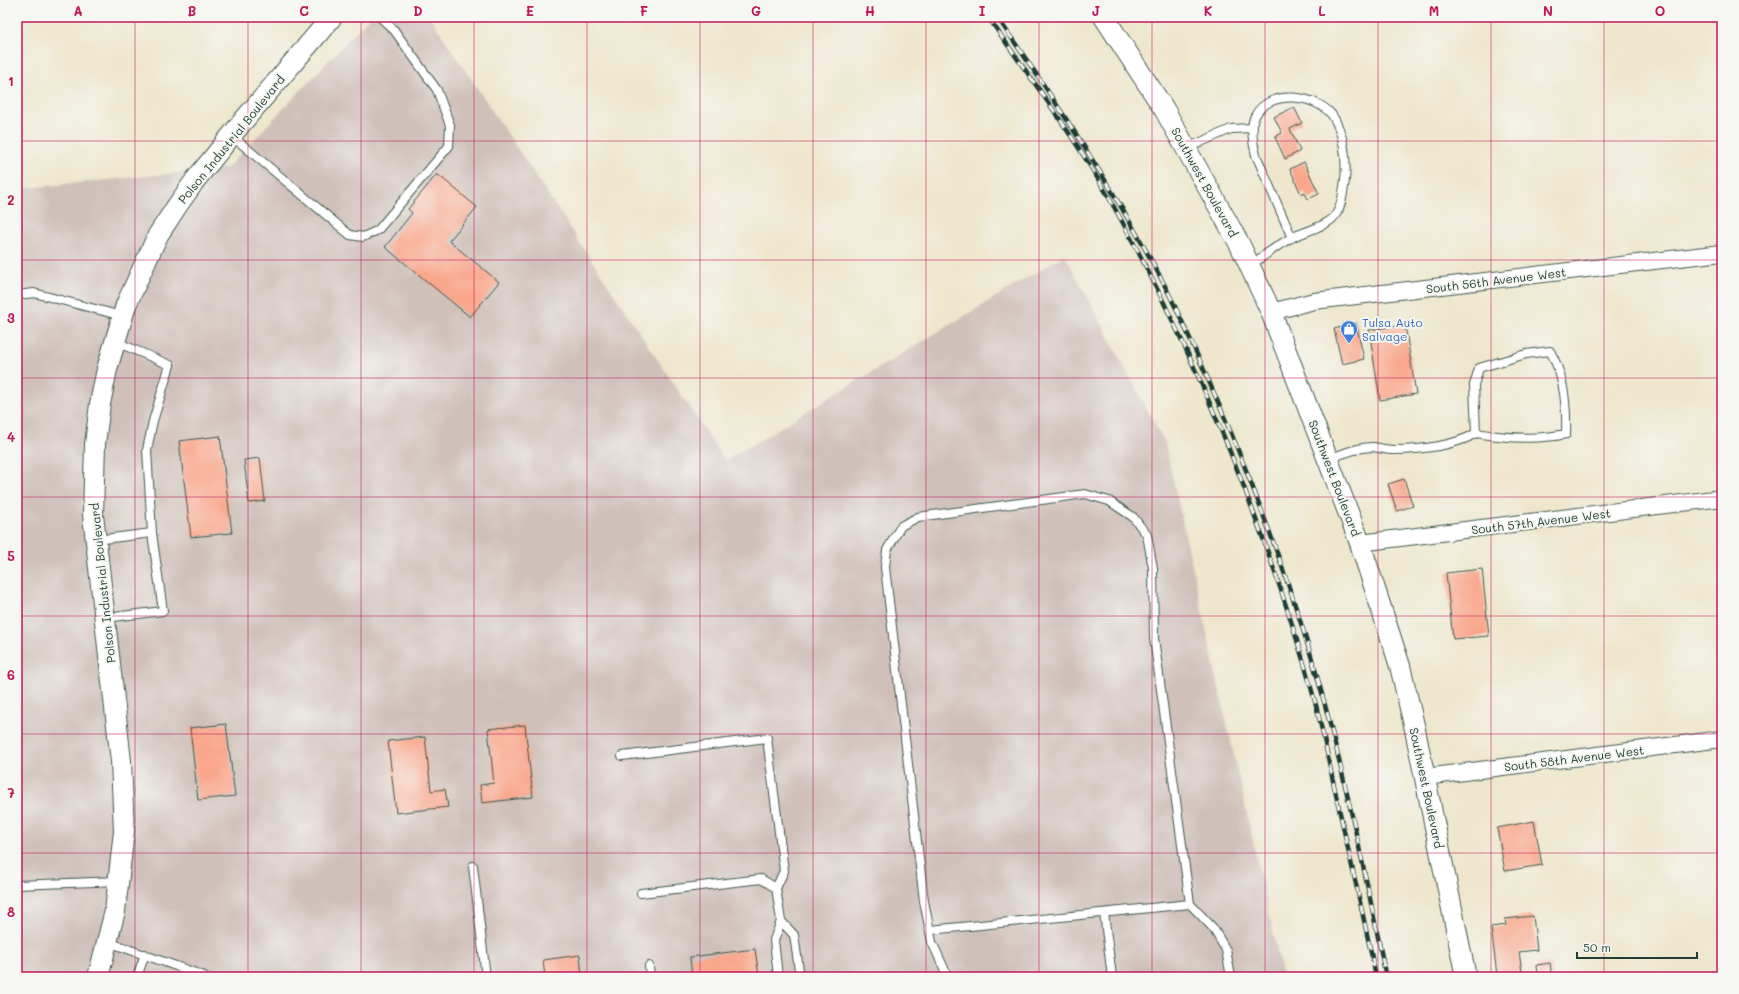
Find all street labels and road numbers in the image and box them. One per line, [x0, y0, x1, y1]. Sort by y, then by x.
street label: Polson Industrial Boulevard [174, 71, 288, 207]
street label: Southwest Boulevard [1168, 124, 1242, 240]
street label: South 56th Avenue West [1425, 263, 1567, 297]
street label: Southwest Boulevard [1305, 418, 1365, 539]
street label: Polson Industrial Boulevard [86, 502, 118, 664]
street label: South 57th Avenue West [1470, 505, 1612, 537]
street label: Southwest Boulevard [1406, 726, 1448, 850]
street label: South 58th Avenue West [1503, 741, 1645, 775]

